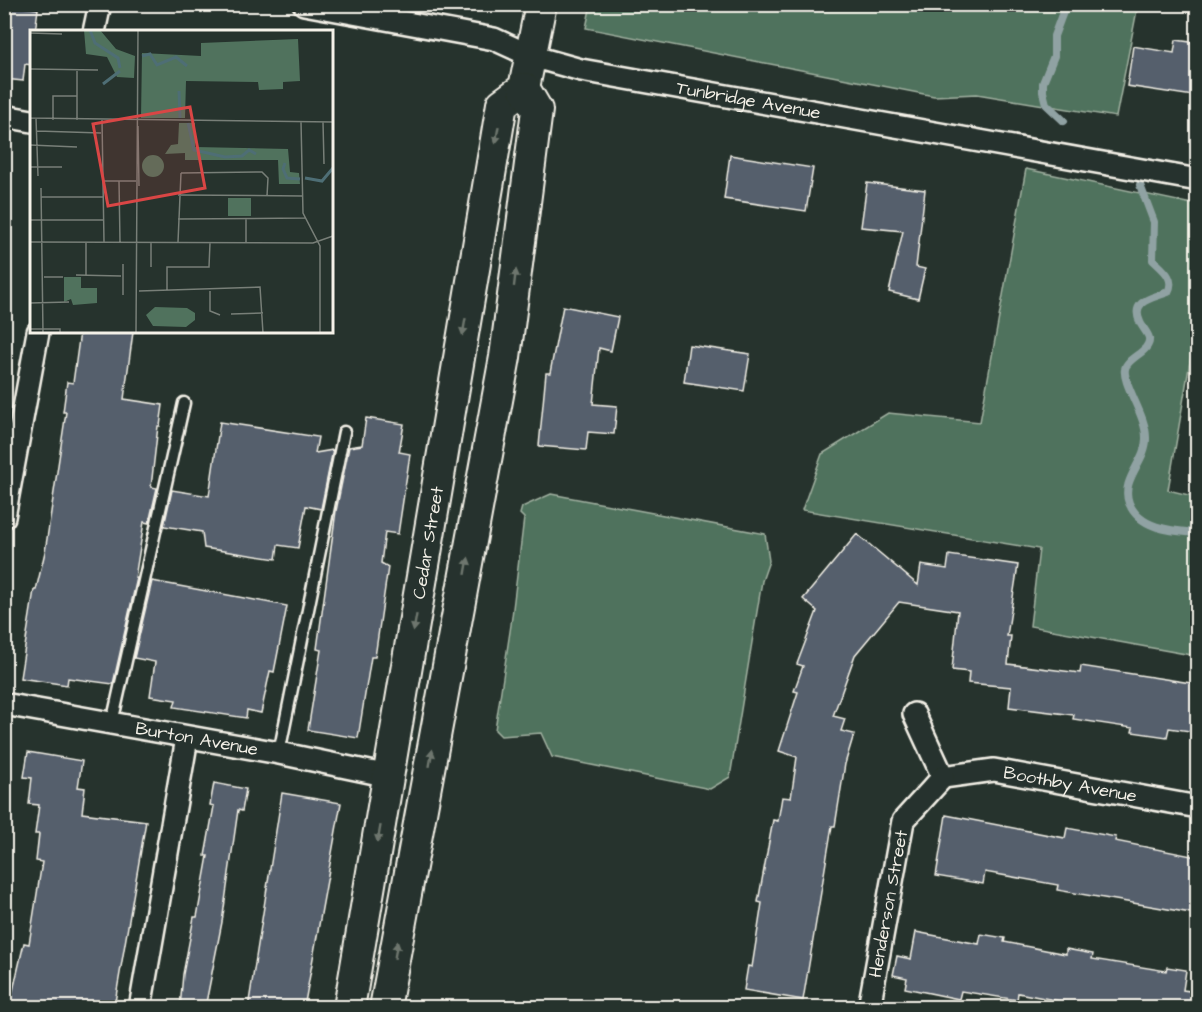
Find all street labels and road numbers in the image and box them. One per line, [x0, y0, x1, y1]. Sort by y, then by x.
street label: Tunbridge Avenue [674, 75, 823, 126]
street label: Cedar Street [406, 484, 450, 601]
street label: Burton Avenue [134, 716, 260, 762]
street label: Boothby Avenue [1002, 760, 1139, 809]
street label: Henderson Street [863, 827, 914, 980]

